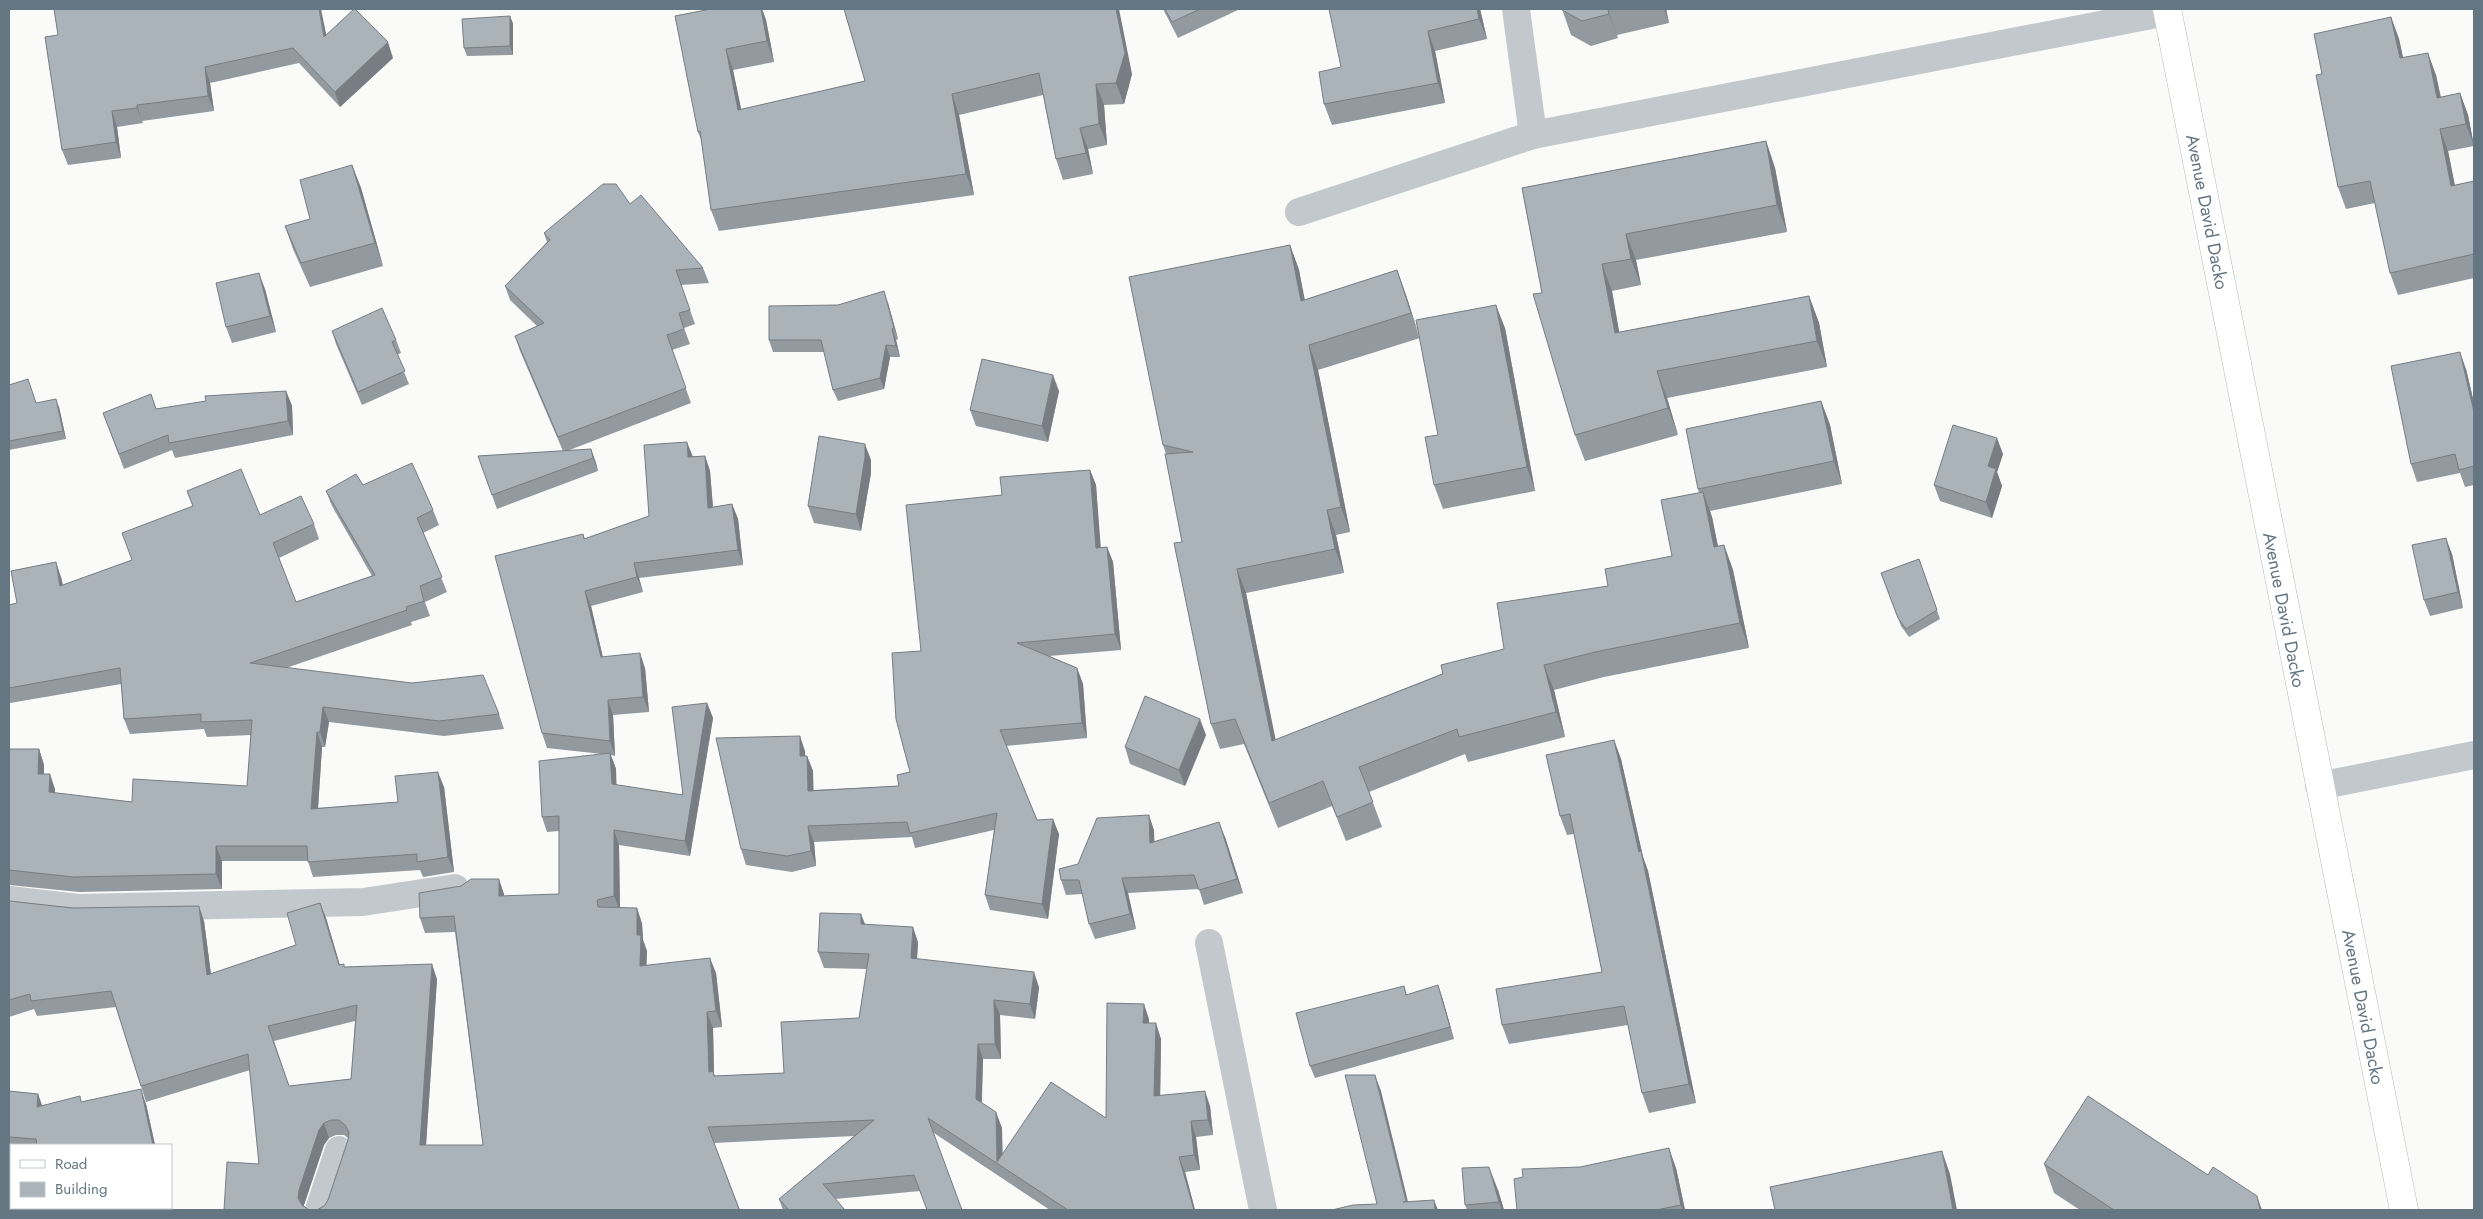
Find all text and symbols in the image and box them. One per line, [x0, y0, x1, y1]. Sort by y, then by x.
street label: Avenue David Dacko [2179, 132, 2235, 292]
street label: Avenue David Dacko [2256, 530, 2312, 690]
street label: Avenue David Dacko [2335, 927, 2391, 1087]
legend [10, 1144, 172, 1209]
text: Road [55, 1153, 87, 1175]
text: Building [55, 1178, 107, 1200]

